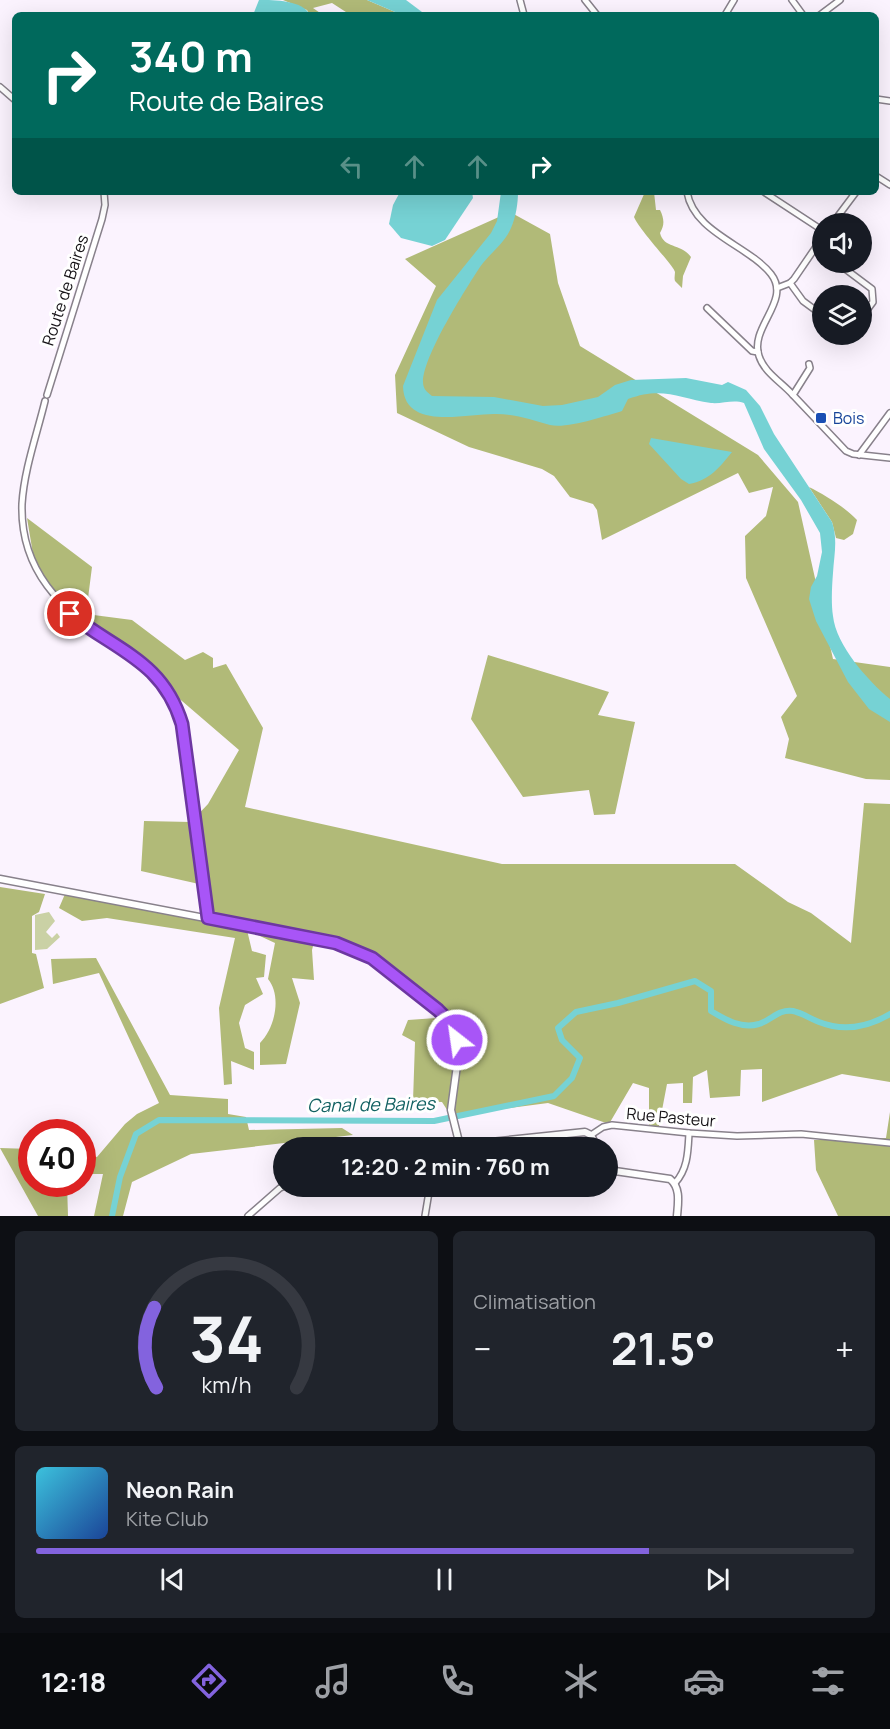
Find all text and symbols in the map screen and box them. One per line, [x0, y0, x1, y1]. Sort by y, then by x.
text: 340 m [129, 27, 253, 85]
icon: right [30, 36, 108, 114]
text: Route de Baires [129, 82, 324, 119]
icon: left [335, 150, 368, 183]
icon: ahead [398, 150, 431, 183]
icon: ahead [461, 150, 494, 183]
icon: right [524, 150, 557, 183]
map controls [812, 213, 872, 345]
button: sound [812, 213, 872, 273]
street label: Route de Baires [37, 232, 93, 348]
button: layers [812, 285, 872, 345]
place label: Bois [833, 407, 864, 429]
marker: Bois [814, 411, 828, 425]
pin [44, 588, 95, 639]
icon: arrive [53, 597, 86, 630]
position arrow [425, 1008, 489, 1072]
water label: Canal de Baires [307, 1091, 437, 1117]
street label: Rue Pasteur [625, 1102, 717, 1132]
speed limit sign: 40 [18, 1119, 96, 1197]
text: 12:20 · 2 min · 760 m [341, 1152, 550, 1182]
text: Climatisation [474, 1288, 596, 1315]
text: 34 [189, 1295, 263, 1381]
text: 21.5° [611, 1317, 716, 1379]
text: − [474, 1326, 491, 1371]
text: + [835, 1326, 854, 1371]
text: km/h [201, 1370, 251, 1399]
text: Neon Rain [126, 1475, 234, 1505]
text: Kite Club [126, 1505, 209, 1532]
icon: previous [156, 1563, 189, 1596]
icon: pause [428, 1563, 461, 1596]
icon: next [701, 1563, 734, 1596]
icon: directions [188, 1660, 230, 1702]
icon: music [312, 1660, 354, 1702]
icon: phone [436, 1660, 478, 1702]
icon: climate [560, 1660, 602, 1702]
icon: car [683, 1660, 725, 1702]
icon: filters [807, 1660, 849, 1702]
text: 12:18 [41, 1663, 106, 1700]

